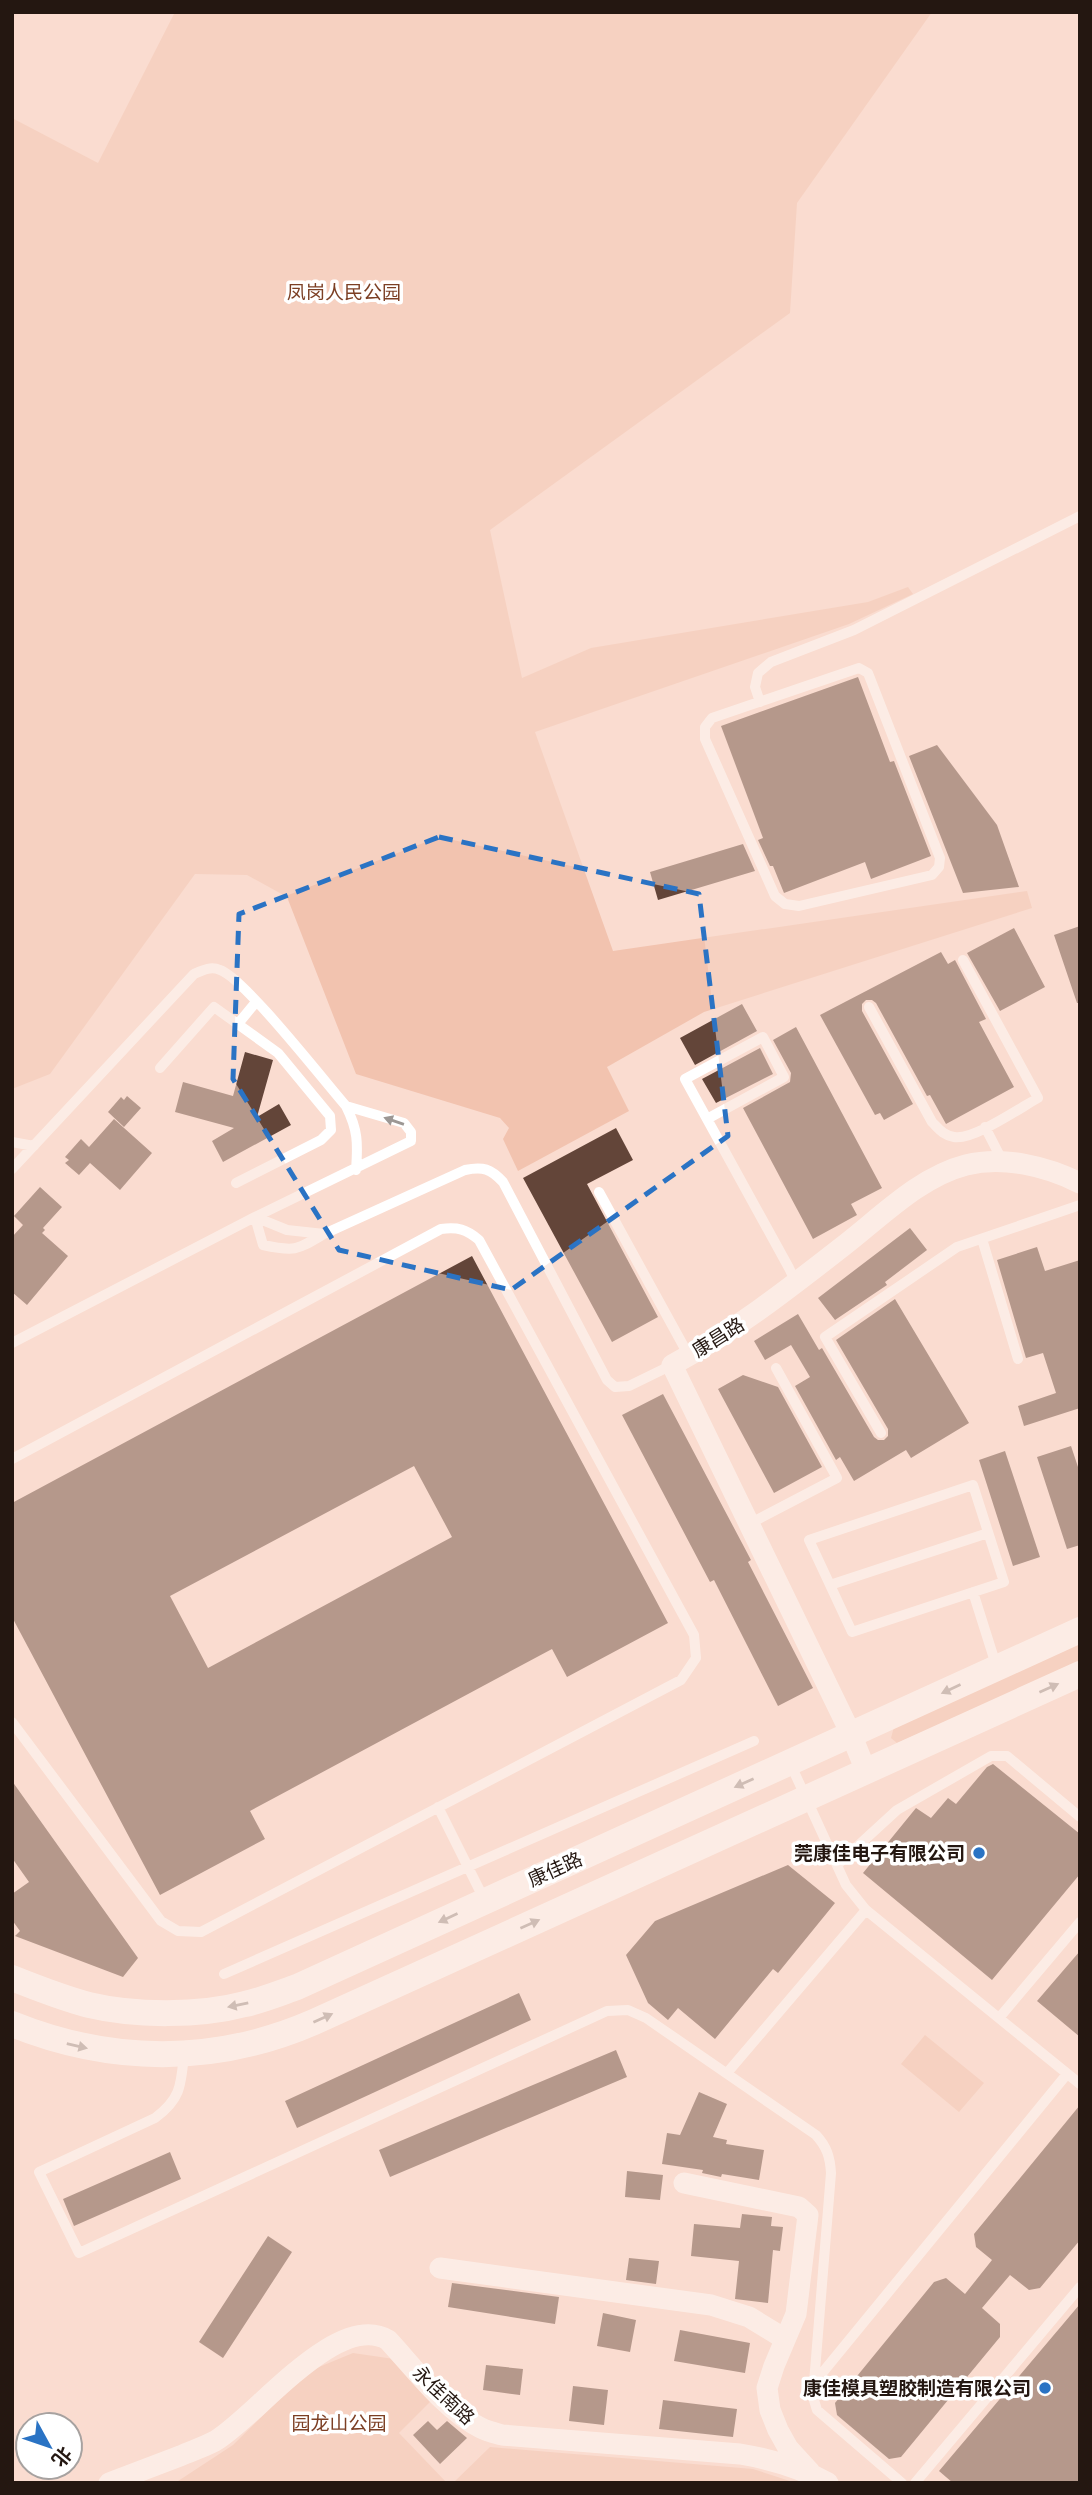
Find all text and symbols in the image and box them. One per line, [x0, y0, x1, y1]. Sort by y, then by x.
park label: 凤岗人民公园 [287, 280, 401, 304]
one-way arrow [383, 1115, 404, 1126]
street label: 康昌路 [687, 1312, 749, 1362]
one-way arrow [1039, 1682, 1059, 1694]
one-way arrow [941, 1683, 961, 1695]
one-way arrow [734, 1777, 754, 1789]
place label: 莞康佳电子有限公司 [794, 1841, 965, 1865]
marker: 莞康佳电子有限公司 [971, 1845, 987, 1861]
street label: 康佳路 [524, 1846, 586, 1892]
one-way arrow [437, 1913, 458, 1924]
one-way arrow [520, 1918, 540, 1930]
one-way arrow [227, 2000, 249, 2011]
one-way arrow [312, 2012, 333, 2023]
one-way arrow [66, 2041, 88, 2052]
street label: 永佳南路 [408, 2360, 480, 2430]
place label: 康佳模具塑胶制造有限公司 [803, 2376, 1031, 2400]
marker: 康佳模具塑胶制造有限公司 [1037, 2380, 1053, 2396]
north arrow [14, 2411, 84, 2481]
park label: 园龙山公园 [291, 2411, 387, 2435]
text: 北 [47, 2442, 77, 2472]

